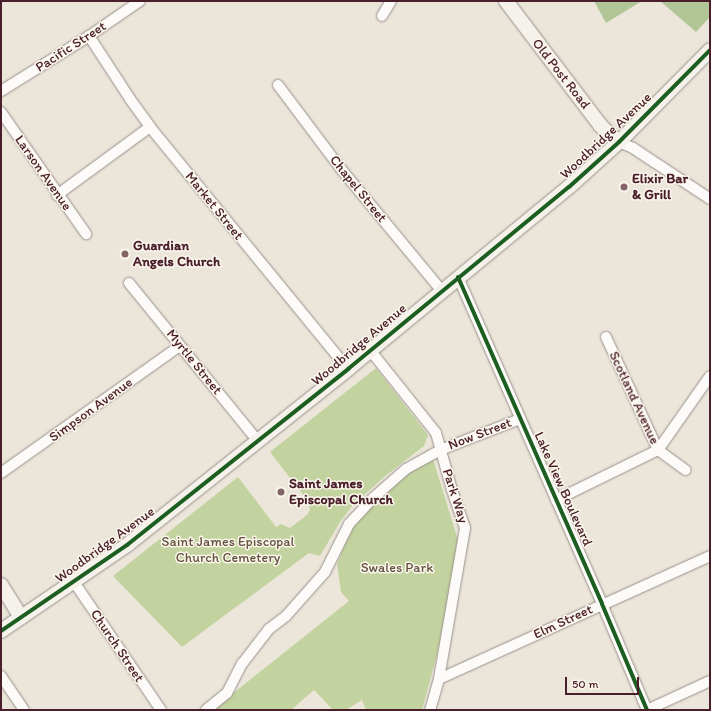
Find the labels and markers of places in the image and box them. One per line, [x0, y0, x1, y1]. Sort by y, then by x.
place label: Elixir Bar & Grill [632, 171, 688, 204]
marker: Elixir Bar & Grill [619, 182, 629, 192]
place label: Guardian Angels Church [133, 238, 221, 270]
marker: Guardian Angels Church [120, 249, 130, 259]
place label: Saint James Episcopal Church [289, 476, 393, 508]
marker: Saint James Episcopal Church [276, 487, 286, 497]

